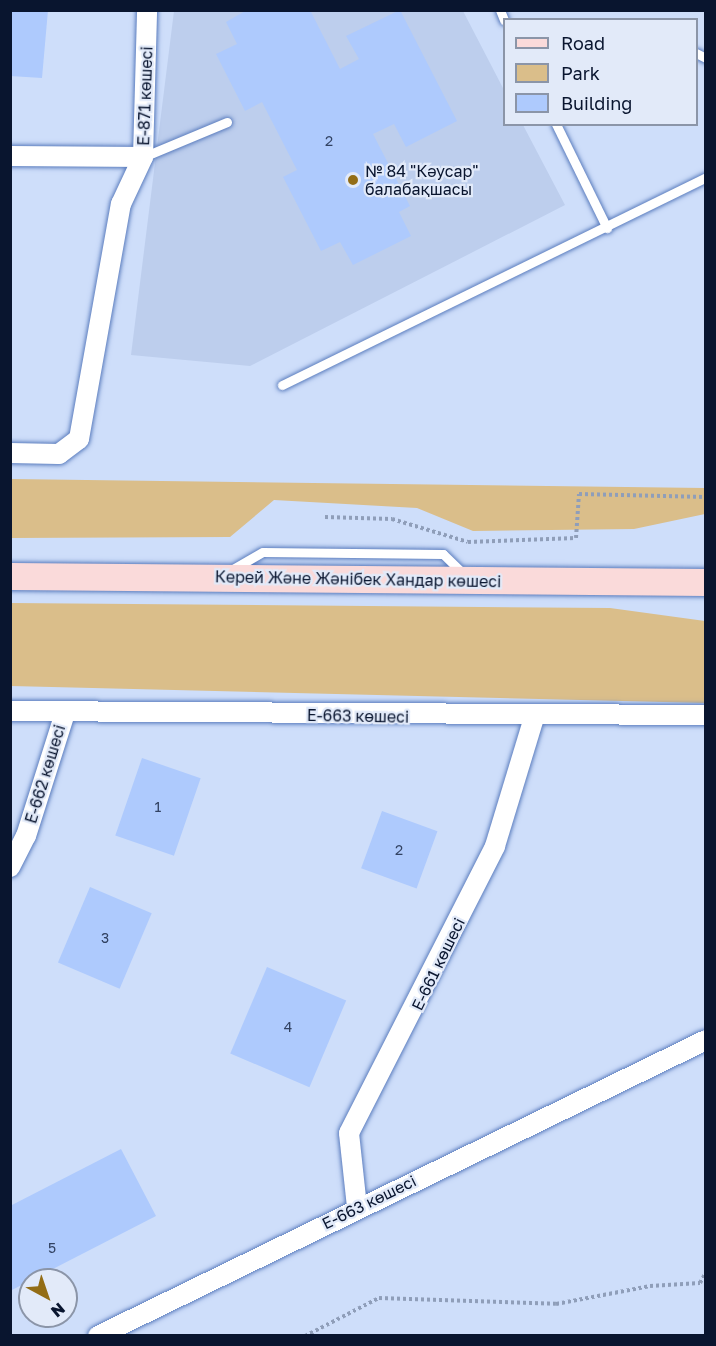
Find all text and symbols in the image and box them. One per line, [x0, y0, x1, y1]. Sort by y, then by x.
legend [503, 18, 698, 126]
text: Road [561, 32, 605, 54]
street label: Е-871 көшесі [134, 46, 156, 146]
text: Park [561, 62, 600, 84]
text: Building [561, 92, 632, 114]
house number: 2 [325, 133, 333, 149]
place label: № 84 "Кәусар" балабақшасы [365, 161, 478, 199]
marker: № 84 "Кәусар" балабақшасы [346, 173, 360, 187]
street label: Керей Және Жәнібек Хандар көшесі [215, 567, 501, 591]
street label: Е-663 көшесі [307, 706, 409, 726]
street label: Е-662 көшесі [21, 722, 69, 826]
house number: 1 [155, 799, 161, 815]
house number: 2 [395, 842, 403, 858]
street label: Е-661 көшесі [407, 915, 469, 1013]
house number: 3 [101, 930, 109, 946]
house number: 4 [284, 1019, 292, 1035]
street label: Е-663 көшесі [319, 1171, 419, 1233]
house number: 5 [48, 1240, 56, 1256]
north arrow [18, 1268, 78, 1328]
text: N [47, 1299, 69, 1322]

